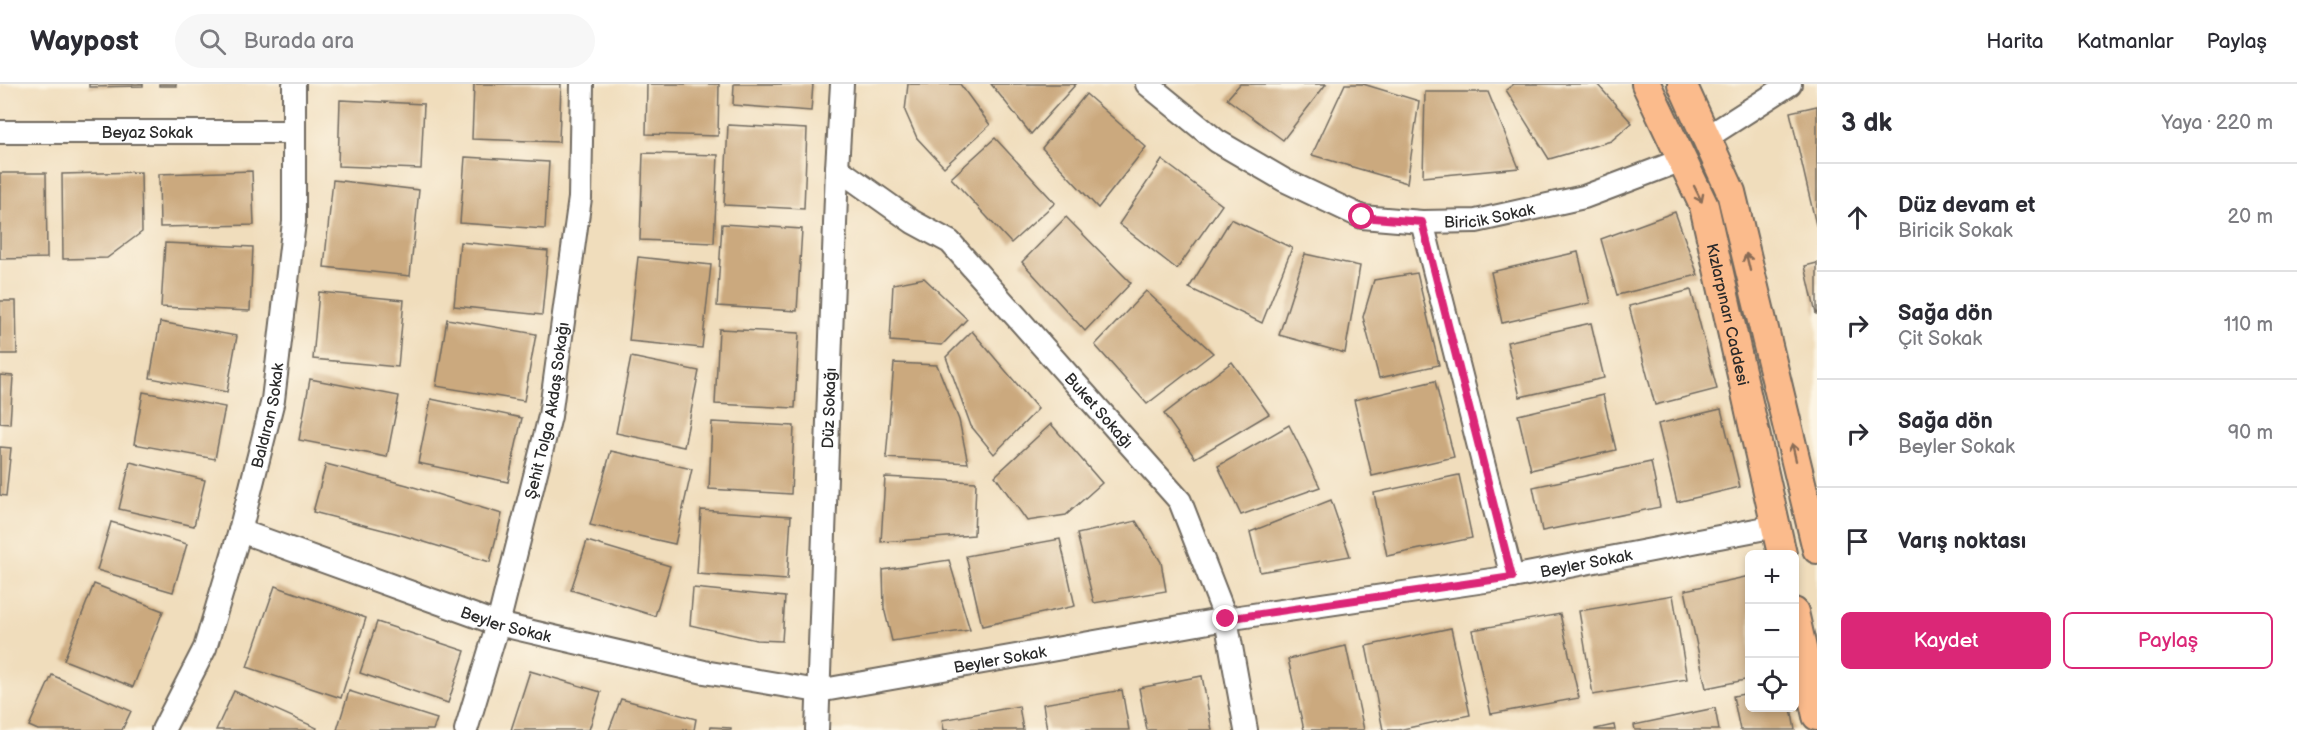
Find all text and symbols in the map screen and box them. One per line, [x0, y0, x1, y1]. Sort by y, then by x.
search box [175, 14, 595, 68]
text: Waypost [30, 25, 139, 58]
icon: search [196, 25, 229, 58]
text: Burada ara [244, 28, 354, 55]
text: Harita [1986, 29, 2044, 54]
text: Katmanlar [2077, 29, 2173, 54]
text: Paylaş [2206, 29, 2267, 54]
text: 3 dk [1841, 108, 1892, 139]
text: Yaya · 220 m [2162, 111, 2273, 135]
street label: Beyaz Sokak [101, 124, 193, 143]
one-way arrow [1692, 184, 1704, 202]
text: Düz devam et [1898, 192, 2035, 219]
street label: Biricik Sokak [1444, 200, 1537, 233]
icon: ahead [1841, 201, 1874, 234]
route start [1348, 203, 1374, 229]
text: 20 m [2228, 205, 2273, 229]
text: Biricik Sokak [1898, 219, 2013, 243]
street label: Kızlarpınarı Caddesi [1702, 242, 1752, 388]
one-way arrow [1742, 253, 1754, 272]
text: Sağa dön [1898, 300, 1993, 327]
icon: right [1841, 309, 1874, 342]
text: 110 m [2224, 313, 2273, 337]
street label: Şehit Tolga Akdaş Sokağı [522, 321, 574, 501]
text: Çit Sokak [1898, 327, 1982, 351]
street label: Baldıran Sokak [248, 362, 288, 471]
street label: Düz Sokağı [819, 368, 841, 449]
street label: Buket Sokağı [1060, 369, 1137, 453]
text: Sağa dön [1898, 408, 1993, 435]
icon: right [1841, 417, 1874, 450]
text: 90 m [2228, 421, 2273, 445]
text: Beyler Sokak [1898, 435, 2015, 459]
one-way arrow [1787, 443, 1799, 462]
icon: arrive [1841, 525, 1874, 558]
text: Varış noktası [1898, 528, 2026, 555]
street label: Beyler Sokak [1538, 546, 1634, 582]
map controls [1745, 550, 1799, 712]
button: + [1745, 550, 1799, 604]
street label: Beyler Sokak [458, 603, 553, 647]
button: − [1745, 604, 1799, 658]
route end [1212, 605, 1238, 631]
button: Kaydet [1841, 612, 2051, 669]
button: Paylaş [2063, 612, 2273, 669]
street label: Beyler Sokak [952, 643, 1048, 678]
button: locate [1745, 658, 1799, 712]

